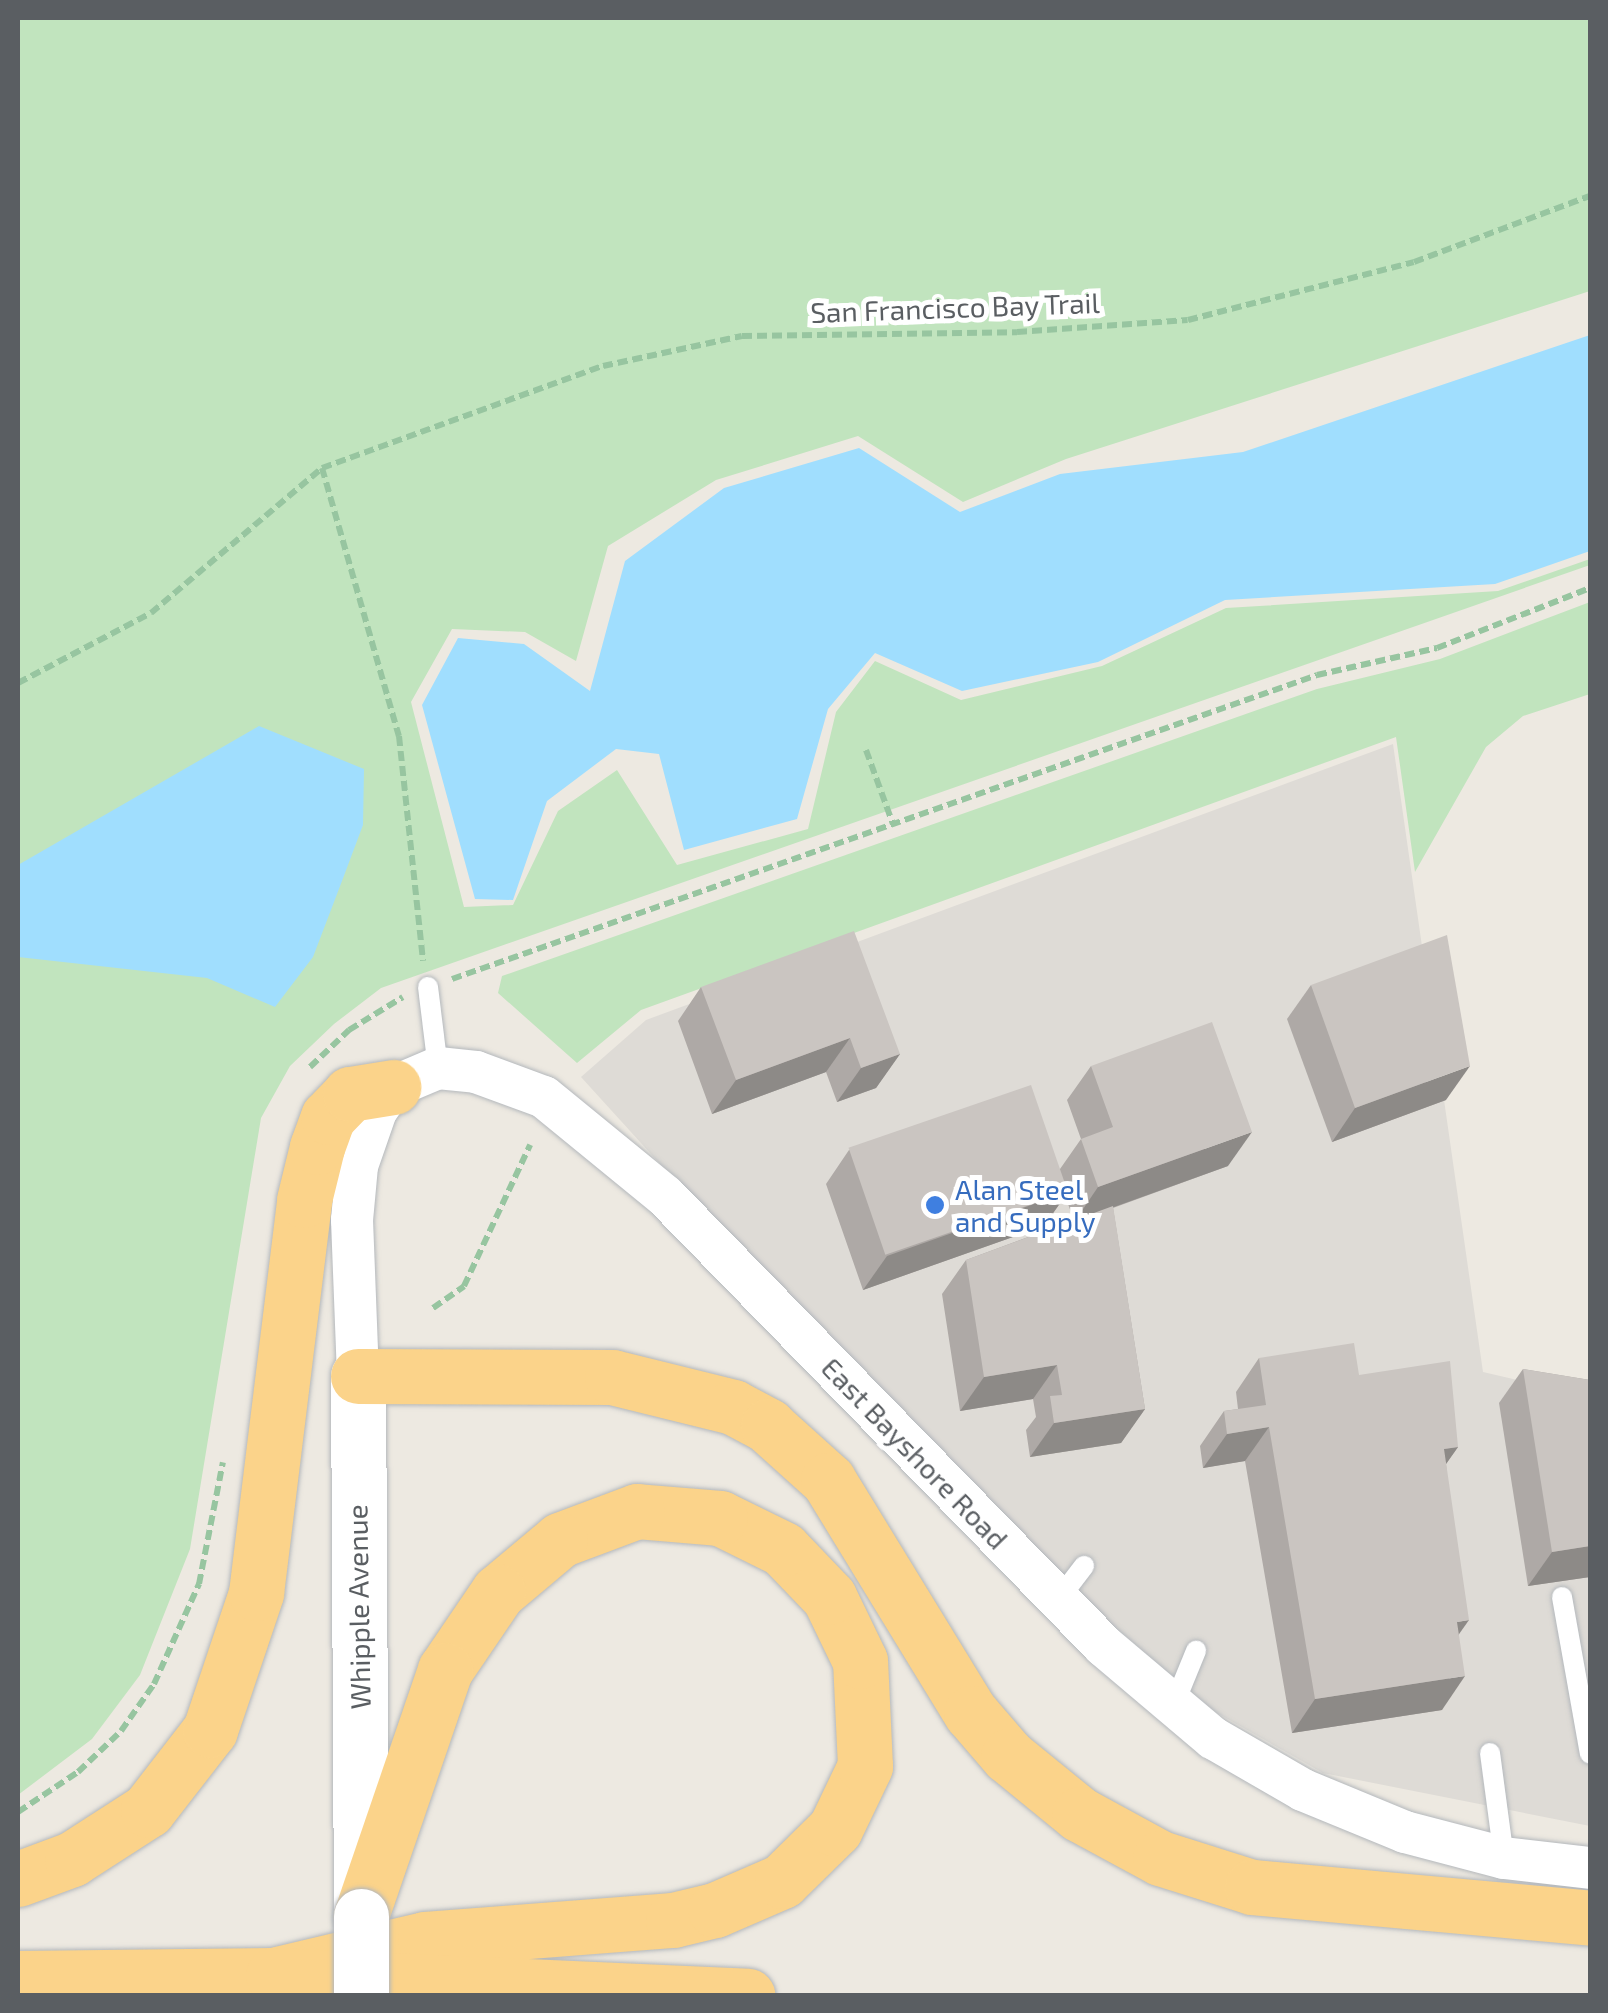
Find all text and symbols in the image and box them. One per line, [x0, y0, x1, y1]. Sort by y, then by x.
street label: San Francisco Bay Trail [809, 285, 1101, 329]
place label: Alan Steel and Supply [955, 1172, 1096, 1238]
marker: Alan Steel and Supply [924, 1194, 946, 1216]
street label: East Bayshore Road [815, 1350, 1015, 1556]
street label: Whipple Avenue [339, 1504, 377, 1710]

